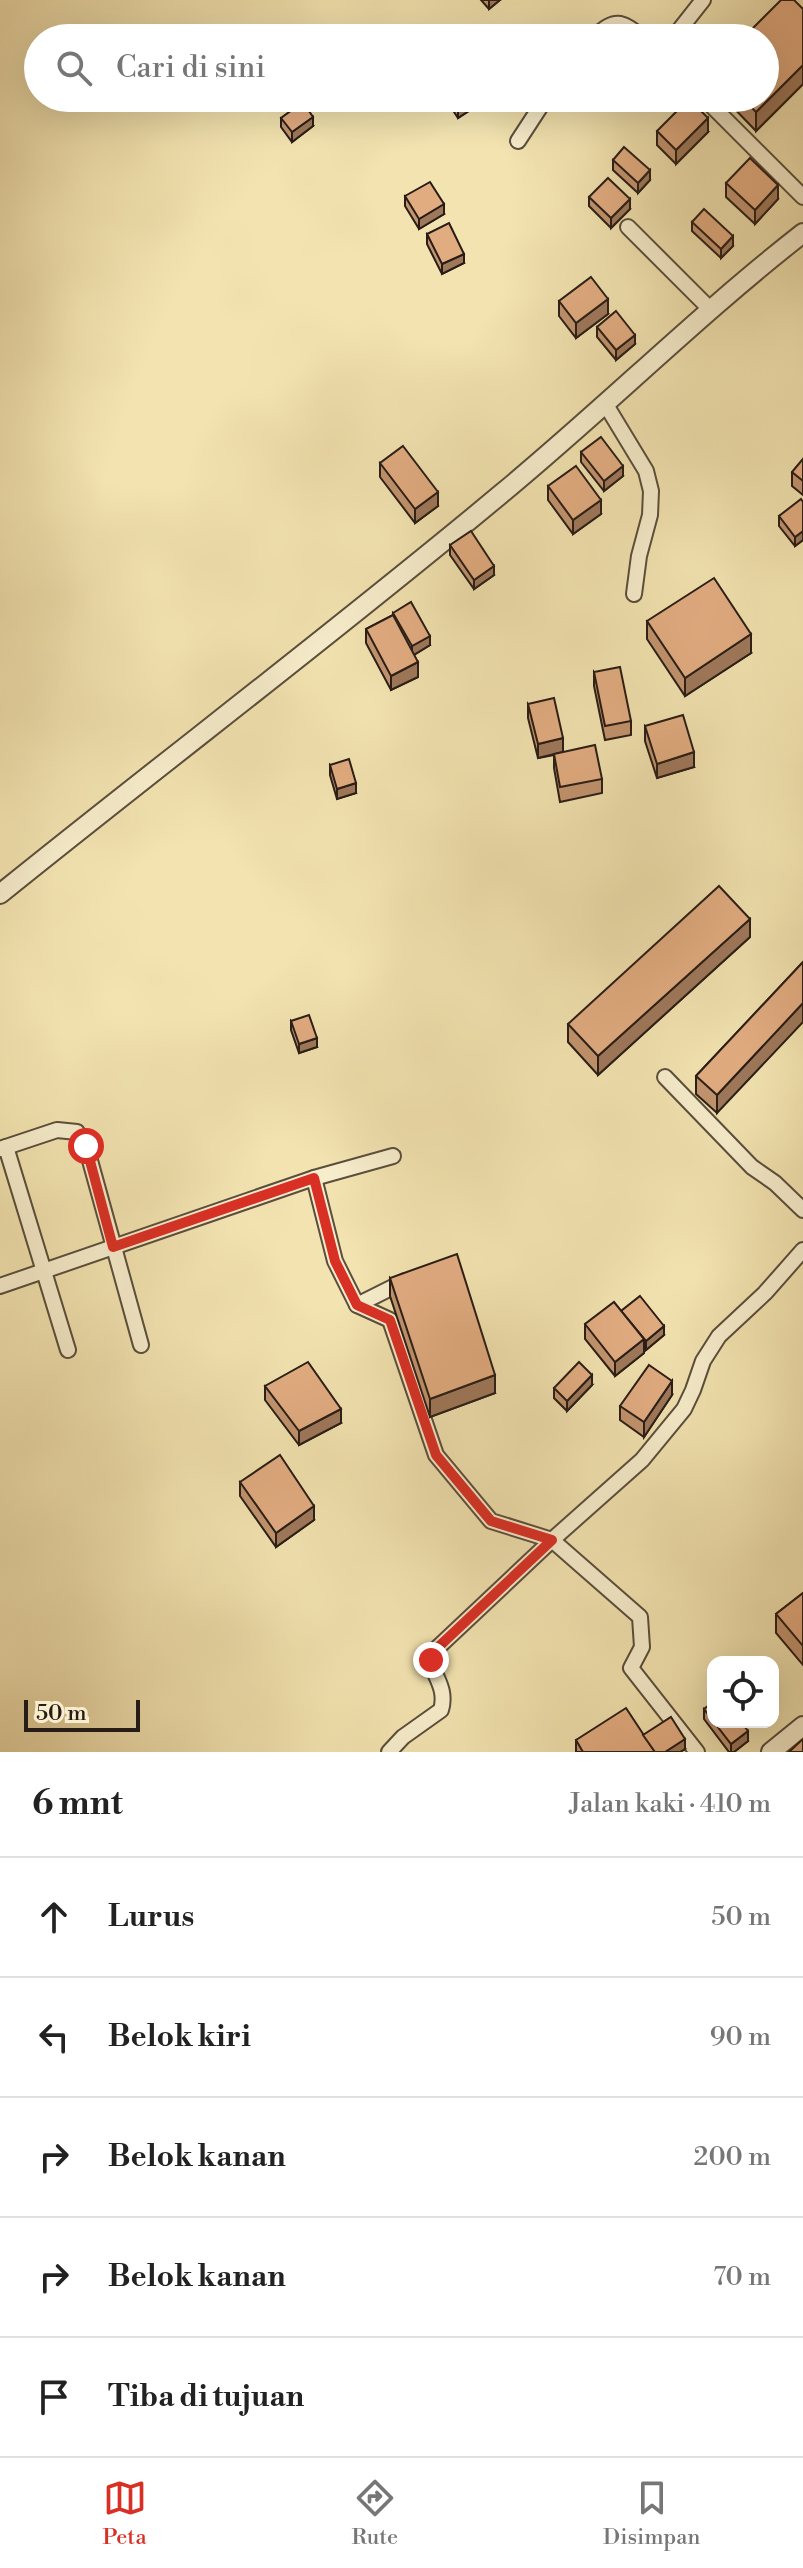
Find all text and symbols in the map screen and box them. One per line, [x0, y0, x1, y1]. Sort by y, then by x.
search box [24, 24, 779, 112]
icon: search [52, 46, 96, 90]
text: Cari di sini [116, 49, 265, 87]
route start [68, 1128, 104, 1164]
route end [413, 1642, 449, 1678]
map controls [707, 1656, 779, 1728]
button: locate [707, 1656, 779, 1728]
scale bar [24, 1696, 140, 1732]
text: 50 m [36, 1700, 87, 1727]
text: 6 mnt [32, 1783, 123, 1825]
text: Jalan kaki · 410 m [569, 1788, 771, 1820]
icon: ahead [32, 1895, 76, 1939]
text: Lurus [108, 1898, 194, 1936]
text: 50 m [711, 1901, 771, 1933]
icon: left [32, 2015, 76, 2059]
text: Belok kiri [108, 2018, 251, 2056]
text: 90 m [710, 2021, 771, 2053]
icon: right [32, 2135, 76, 2179]
text: Belok kanan [108, 2138, 286, 2176]
text: 200 m [694, 2141, 771, 2173]
icon: right [32, 2255, 76, 2299]
text: Belok kanan [108, 2258, 286, 2296]
text: 70 m [713, 2261, 771, 2293]
icon: arrive [32, 2375, 76, 2419]
text: Tiba di tujuan [108, 2378, 304, 2416]
tab: Peta [103, 2476, 147, 2551]
tab: Rute [352, 2476, 398, 2551]
tab: Disimpan [603, 2476, 700, 2551]

